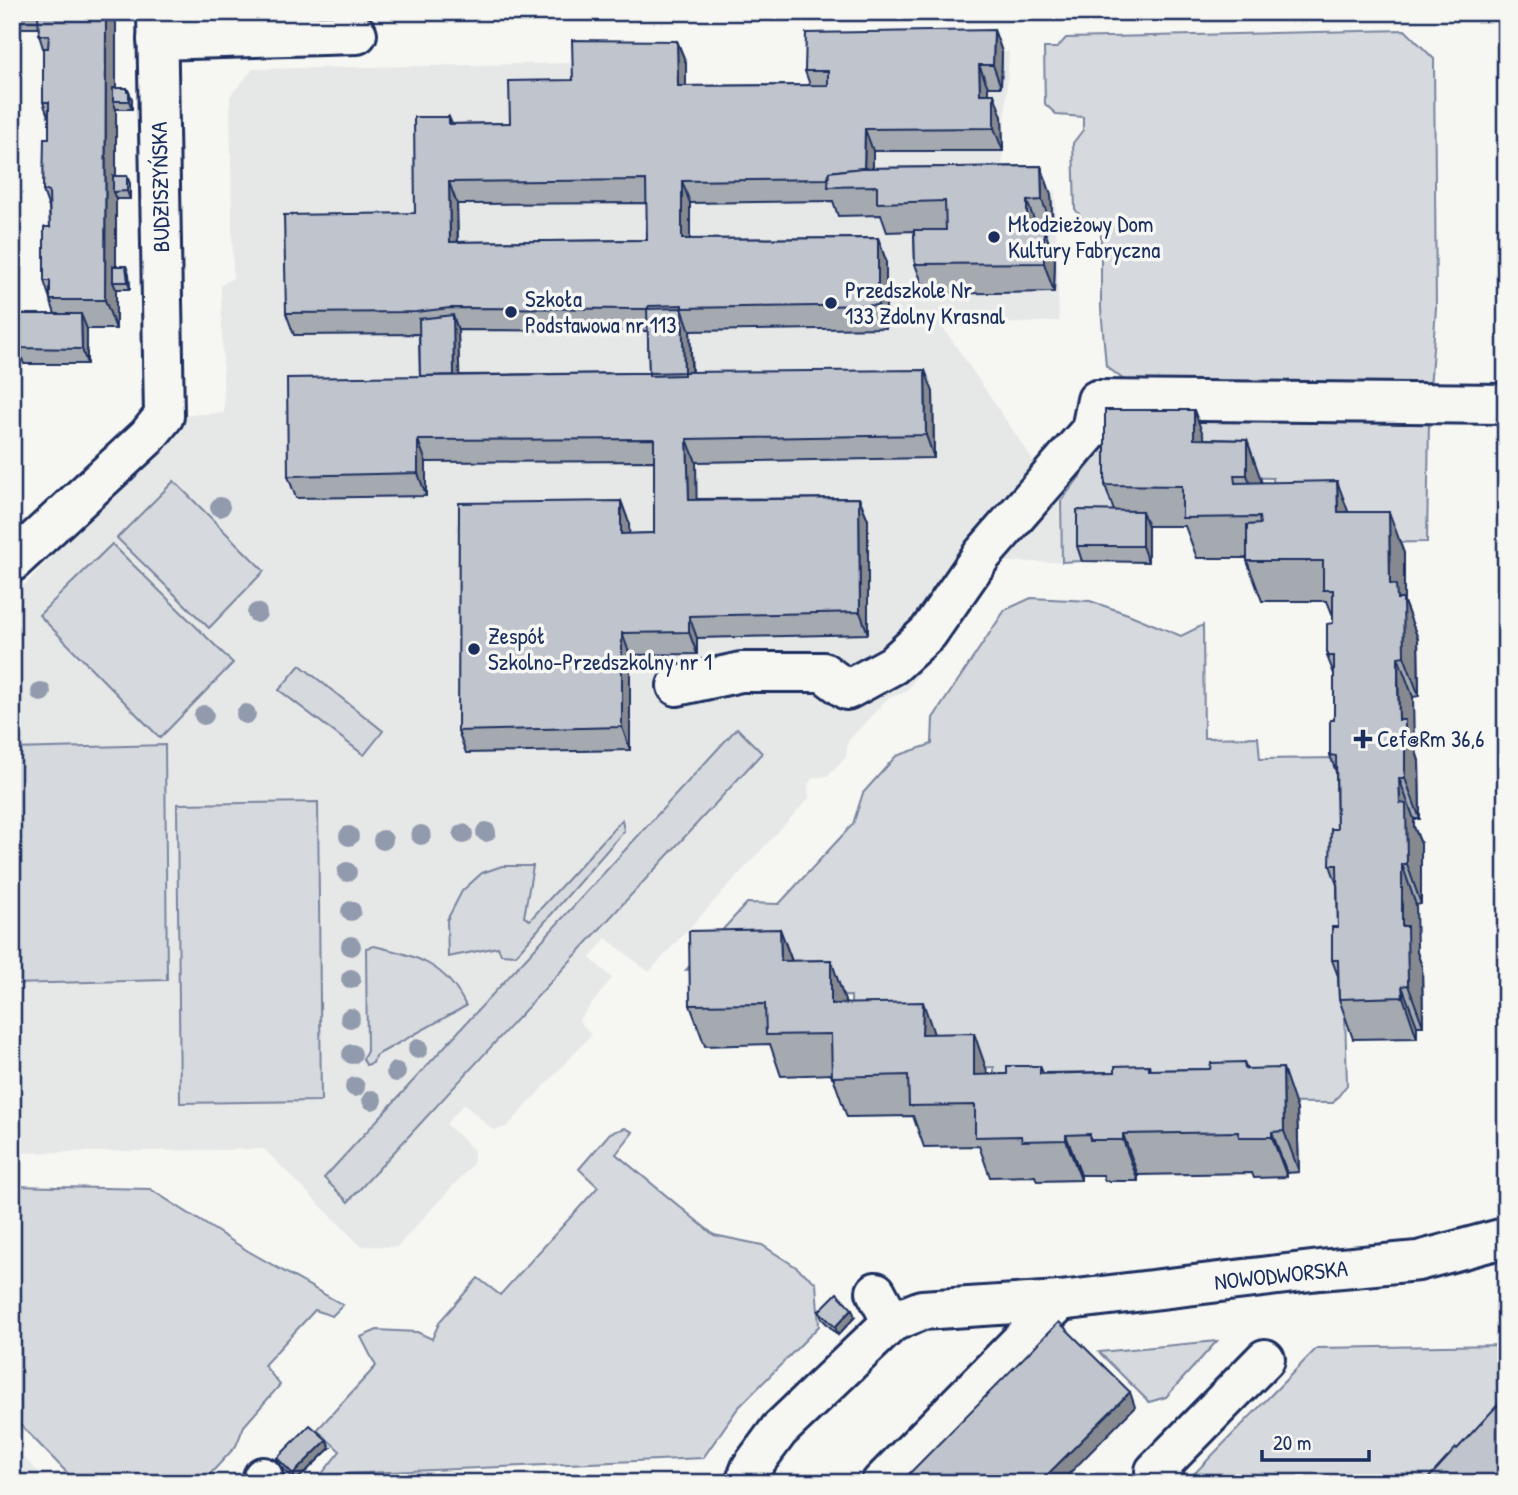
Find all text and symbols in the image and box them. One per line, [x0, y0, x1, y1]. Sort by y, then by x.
street label: BUDZISZYŃSKA [143, 121, 176, 253]
place label: Młodzieżowy Dom Kultury Fabryczna [1008, 208, 1160, 265]
marker: Młodzieżowy Dom Kultury Fabryczna [986, 229, 1002, 245]
place label: Przedszkole Nr 133 Zdolny Krasnal [845, 274, 1006, 331]
place label: Szkoła Podstawowa nr 113 [525, 283, 677, 340]
marker: Przedszkole Nr 133 Zdolny Krasnal [823, 295, 839, 311]
marker: Szkoła Podstawowa nr 113 [503, 304, 519, 320]
place label: Zespół Szkolno-Przedszkolny nr 1 [488, 620, 712, 677]
marker: Zespół Szkolno-Przedszkolny nr 1 [466, 641, 482, 657]
place label: Cef@Rm 36,6 [1377, 723, 1484, 754]
marker: Cef@Rm 36,6 [1355, 731, 1371, 747]
street label: NOWODWORSKA [1213, 1252, 1349, 1297]
scale bar [1262, 1418, 1369, 1462]
text: 20 m [1273, 1428, 1311, 1457]

